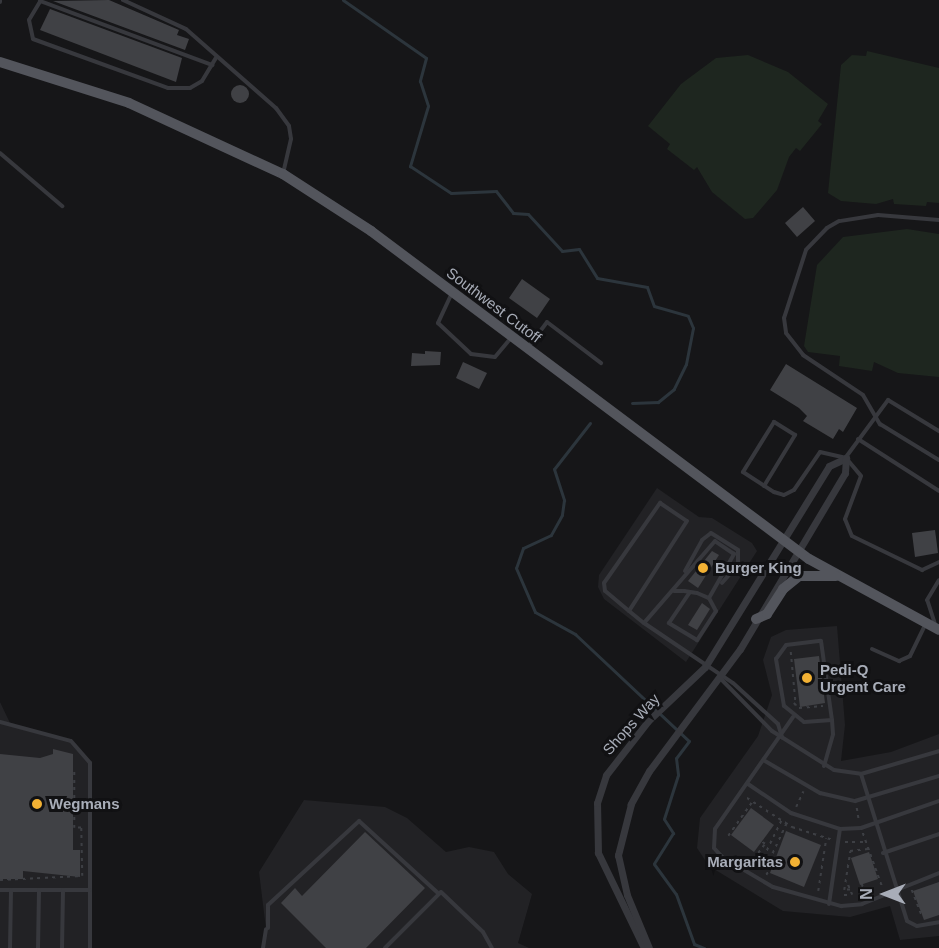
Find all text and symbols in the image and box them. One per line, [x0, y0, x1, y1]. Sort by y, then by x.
street label: Southwest Cutoff [443, 264, 545, 346]
place label: Burger King [715, 559, 802, 577]
marker: Burger King [696, 561, 710, 575]
place label: Pedi-Q Urgent Care [820, 660, 906, 695]
marker: Pedi-Q Urgent Care [798, 669, 816, 687]
street label: Shops Way [599, 690, 663, 758]
place label: Wegmans [49, 795, 120, 813]
marker: Wegmans [30, 797, 44, 811]
place label: Margaritas [707, 853, 783, 871]
marker: Margaritas [788, 855, 802, 869]
north arrow [855, 864, 915, 924]
text: N [858, 888, 875, 900]

